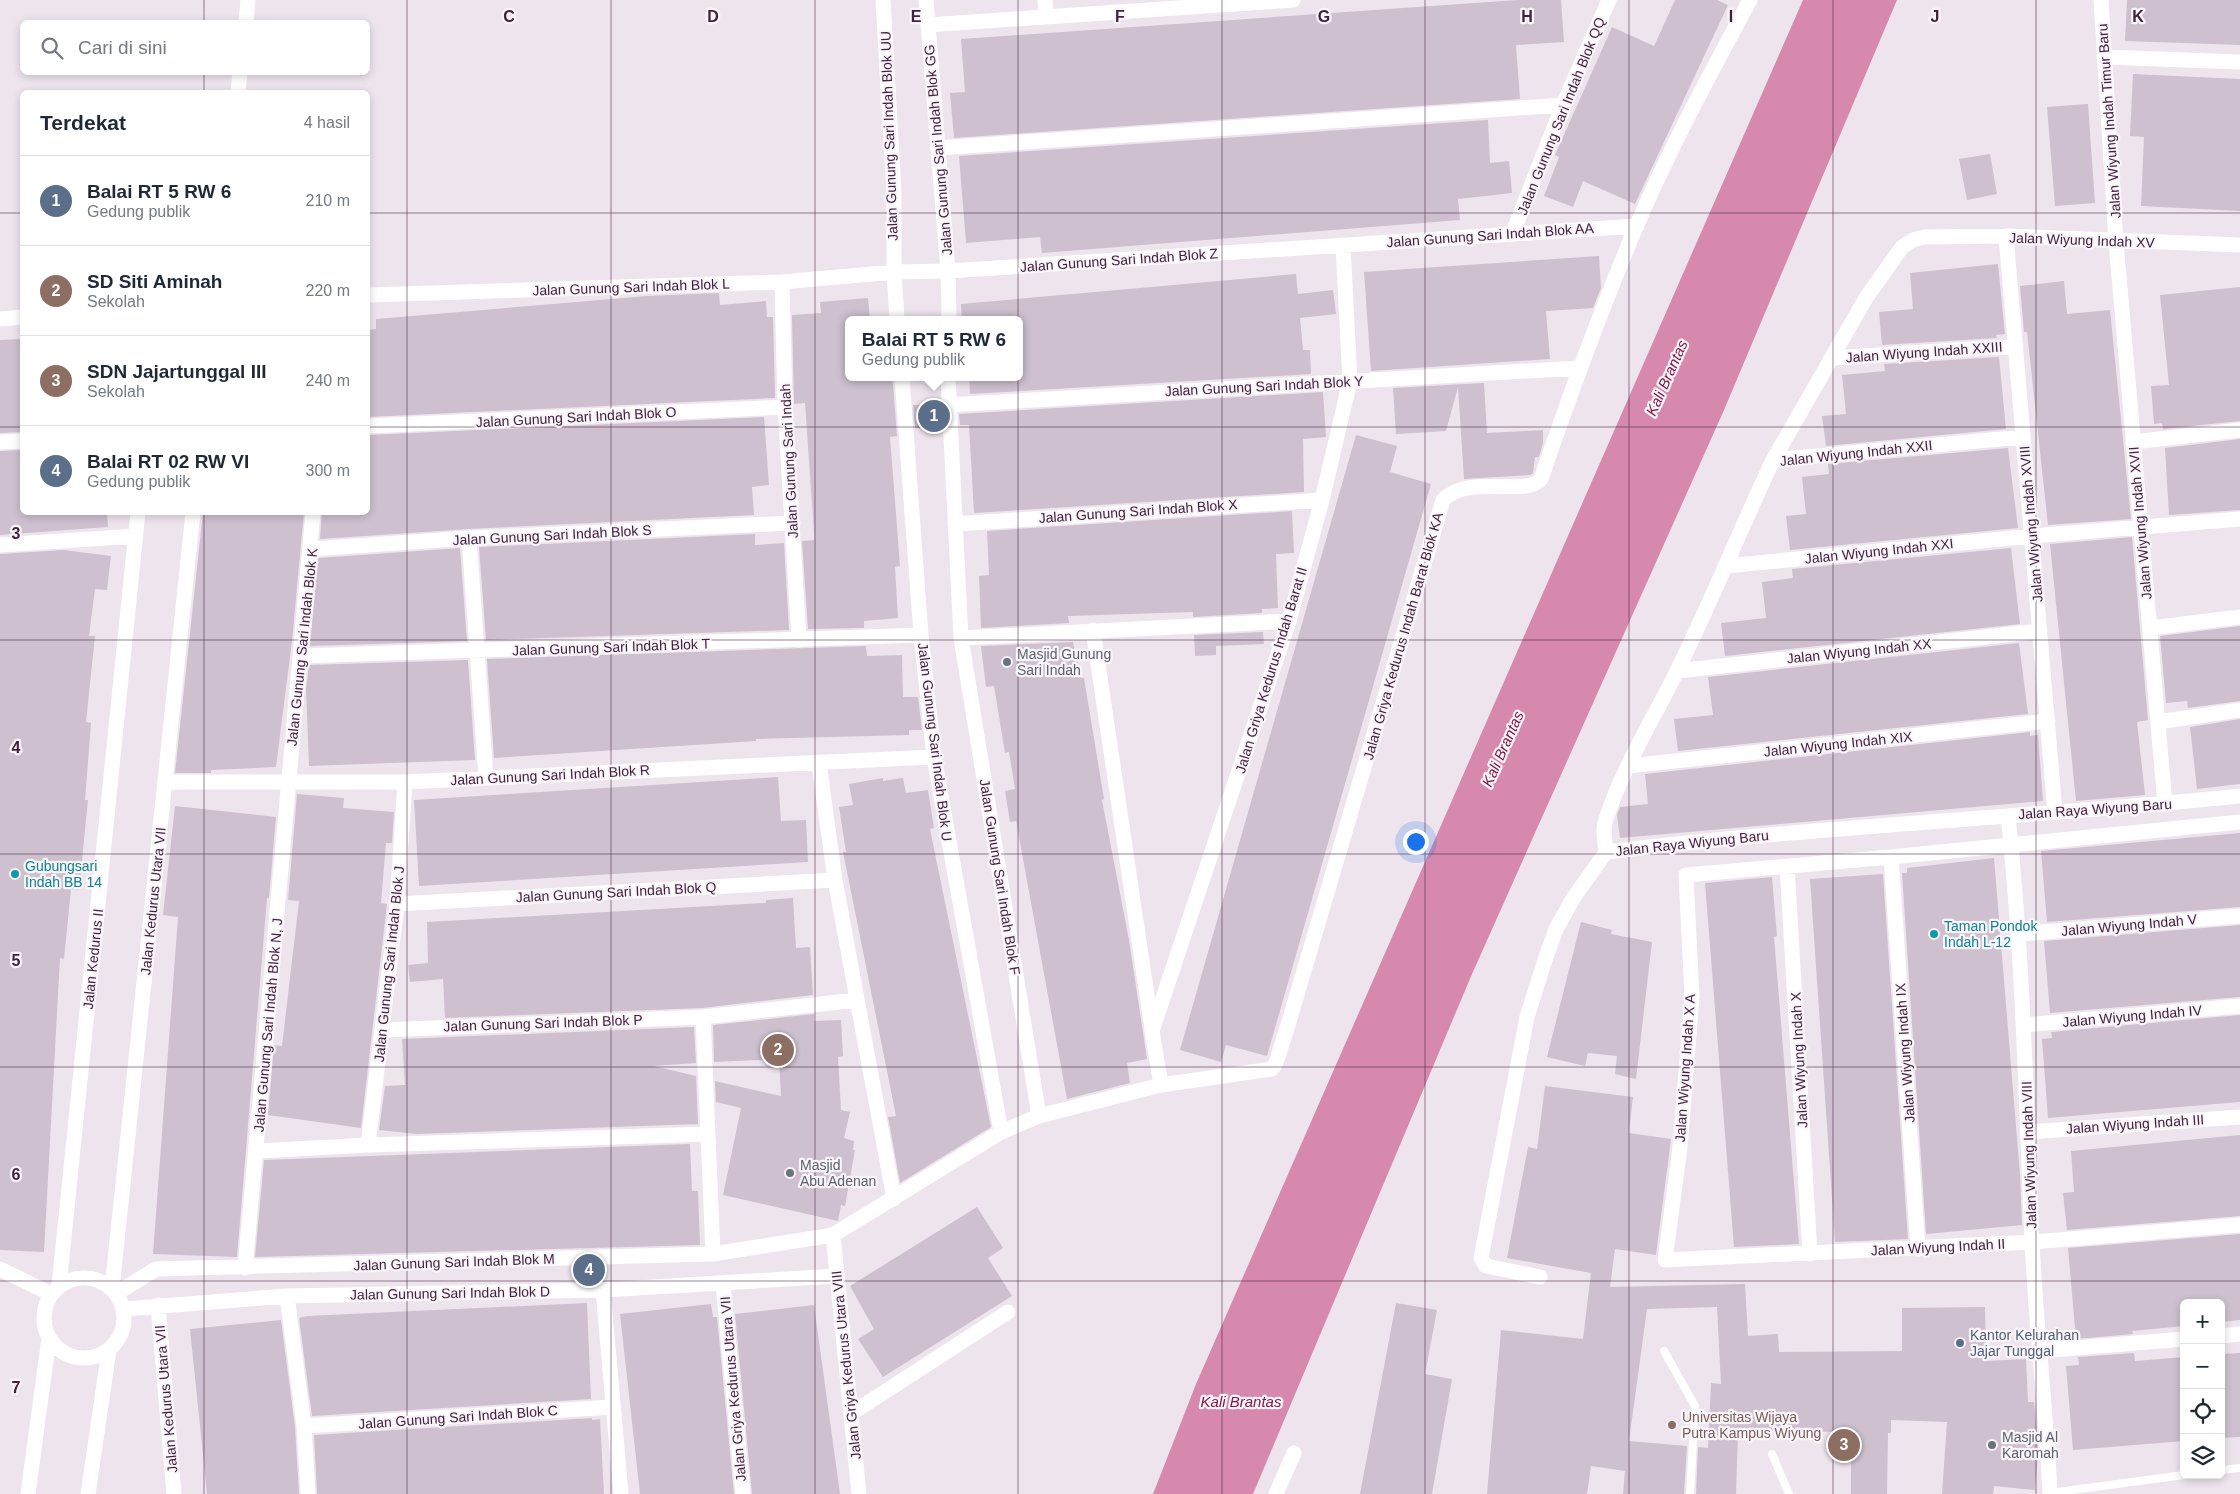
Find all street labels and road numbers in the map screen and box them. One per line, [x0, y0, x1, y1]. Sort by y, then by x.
street label: Jalan Gunung Sari Indah Blok QQ [1514, 15, 1608, 217]
street label: Jalan Wiyung Indah Timur Baru [2094, 23, 2124, 219]
street label: Jalan Gunung Sari Indah Blok UU [877, 31, 901, 241]
street label: Jalan Gunung Sari Indah Blok GG [921, 44, 955, 256]
street label: Jalan Gunung Sari Indah Blok AA [1386, 220, 1595, 250]
street label: Jalan Wiyung Indah XV [2009, 229, 2156, 251]
street label: Jalan Gunung Sari Indah Blok Z [1019, 245, 1219, 275]
street label: Jalan Gunung Sari Indah Blok L [532, 276, 730, 298]
street label: Jalan Wiyung Indah XXIII [1845, 339, 2003, 365]
street label: Jalan Gunung Sari Indah Blok Y [1164, 373, 1364, 399]
street label: Jalan Gunung Sari Indah [777, 383, 801, 539]
street label: Jalan Gunung Sari Indah Blok O [475, 404, 677, 430]
street label: Jalan Wiyung Indah XXII [1779, 437, 1933, 469]
street label: Jalan Wiyung Indah XVIII [2016, 445, 2046, 603]
street label: Jalan Wiyung Indah XVII [2125, 446, 2155, 600]
street label: Jalan Gunung Sari Indah Blok X [1038, 496, 1239, 526]
street label: Jalan Griya Kedurus Indah Barat Blok KA [1360, 510, 1446, 762]
street label: Jalan Gunung Sari Indah Blok S [452, 522, 652, 548]
street label: Jalan Wiyung Indah XXI [1804, 535, 1954, 567]
street label: Jalan Gunung Sari Indah Blok K [284, 546, 320, 747]
street label: Jalan Griya Kedurus Indah Barat II [1232, 565, 1310, 775]
street label: Jalan Wiyung Indah XX [1786, 635, 1933, 667]
street label: Jalan Gunung Sari Indah Blok T [512, 636, 711, 658]
street label: Jalan Gunung Sari Indah Blok U [915, 642, 955, 842]
street label: Jalan Wiyung Indah XIX [1763, 728, 1914, 760]
street label: Jalan Gunung Sari Indah Blok R [450, 762, 650, 788]
street label: Jalan Gunung Sari Indah Blok F [977, 778, 1023, 976]
street label: Jalan Raya Wiyung Baru [2018, 796, 2172, 822]
street label: Jalan Kedurus Utara VII [137, 826, 169, 976]
street label: Jalan Raya Wiyung Baru [1615, 827, 1769, 859]
street label: Jalan Gunung Sari Indah Blok J [371, 865, 407, 1063]
street label: Jalan Gunung Sari Indah Blok Q [515, 879, 717, 905]
street label: Jalan Kedurus II [80, 908, 106, 1010]
street label: Jalan Wiyung Indah V [2060, 911, 2198, 939]
street label: Jalan Gunung Sari Indah Blok N, J [251, 917, 285, 1133]
street label: Jalan Wiyung Indah IX [1892, 982, 1918, 1123]
street label: Jalan Wiyung Indah X [1787, 991, 1811, 1128]
street label: Jalan Wiyung Indah X A [1672, 993, 1698, 1143]
street label: Jalan Wiyung Indah IV [2062, 1002, 2203, 1030]
street label: Jalan Gunung Sari Indah Blok P [443, 1012, 643, 1034]
street label: Jalan Wiyung Indah VIII [2018, 1081, 2040, 1229]
street label: Jalan Wiyung Indah III [2065, 1111, 2205, 1137]
street label: Jalan Wiyung Indah II [1870, 1235, 2006, 1259]
street label: Jalan Gunung Sari Indah Blok M [353, 1250, 555, 1274]
street label: Jalan Griya Kedurus Utara VIII [828, 1270, 864, 1460]
street label: Jalan Gunung Sari Indah Blok D [350, 1283, 550, 1303]
street label: Jalan Griya Kedurus Utara VII [717, 1296, 749, 1482]
street label: Jalan Kedurus Utara VII [152, 1324, 180, 1474]
street label: Jalan Gunung Sari Indah Blok C [358, 1402, 558, 1432]

